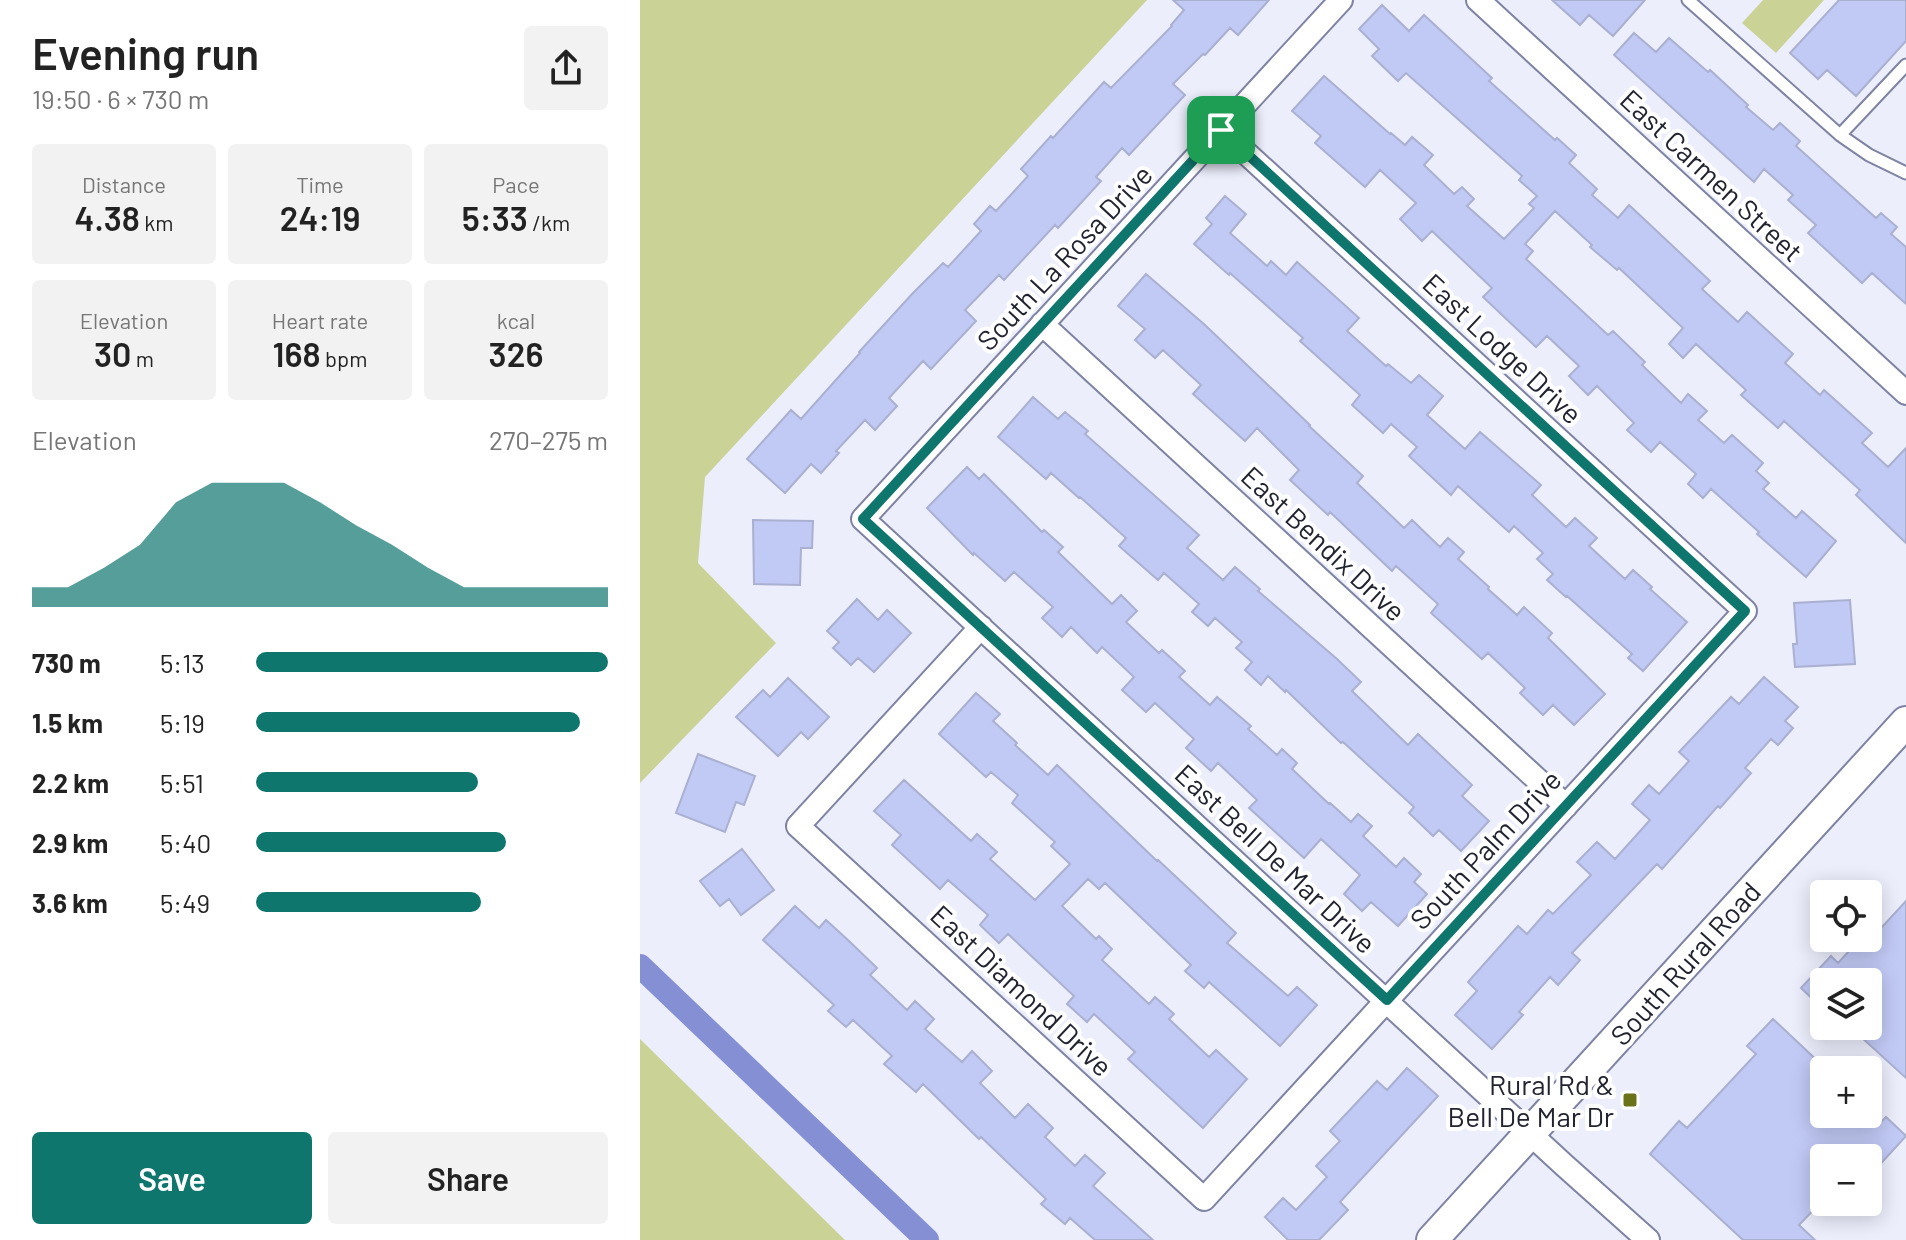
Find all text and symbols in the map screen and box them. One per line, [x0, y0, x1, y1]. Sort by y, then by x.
text: Evening run [32, 26, 259, 79]
button: share [524, 26, 608, 110]
street label: East Carmen Street [1614, 82, 1810, 268]
text: 19:50 · 6 × 730 m [32, 83, 209, 114]
pin [1187, 96, 1255, 164]
icon: arrive [1199, 108, 1243, 152]
street label: South La Rosa Drive [969, 157, 1159, 357]
text: Distance [82, 171, 166, 197]
text: Time [296, 171, 344, 197]
text: Pace [492, 171, 540, 197]
text: 4.38 [75, 197, 140, 238]
text: 24:19 [280, 197, 360, 238]
text: 5:33 [462, 197, 528, 238]
text: km [140, 209, 173, 235]
text: /km [528, 209, 570, 235]
street label: East Lodge Drive [1417, 266, 1589, 430]
text: Elevation [80, 307, 168, 333]
text: Heart rate [272, 307, 368, 333]
text: kcal [497, 307, 535, 333]
text: 30 [94, 333, 131, 374]
text: 168 [273, 333, 321, 374]
text: 326 [489, 333, 543, 374]
text: m [131, 345, 154, 371]
text: bpm [321, 345, 367, 371]
text: Elevation [32, 424, 137, 455]
text: 270–275 m [489, 424, 608, 455]
street label: East Bendix Drive [1235, 458, 1413, 628]
text: 730 m [32, 647, 101, 678]
text: 5:13 [160, 647, 205, 678]
text: 1.5 km [32, 707, 103, 738]
text: 5:19 [160, 707, 205, 738]
street label: East Bell De Mar Drive [1169, 756, 1383, 960]
street label: South Palm Drive [1402, 762, 1568, 936]
text: 2.2 km [32, 767, 109, 798]
text: 5:51 [160, 767, 204, 798]
text: 2.9 km [32, 827, 108, 858]
text: 5:40 [160, 827, 211, 858]
street label: South Rural Road [1603, 874, 1767, 1052]
map controls [1810, 880, 1882, 1216]
button: locate [1810, 880, 1882, 952]
text: 3.6 km [32, 887, 108, 918]
text: 5:49 [160, 887, 210, 918]
street label: East Diamond Drive [924, 897, 1120, 1083]
button: layers [1810, 968, 1882, 1040]
button: + [1810, 1056, 1882, 1128]
place label: Rural Rd & Bell De Mar Dr [1448, 1067, 1614, 1133]
marker: Rural Rd & Bell De Mar Dr [1621, 1091, 1639, 1109]
button: Save [32, 1132, 312, 1224]
button: Share [328, 1132, 608, 1224]
button: − [1810, 1144, 1882, 1216]

